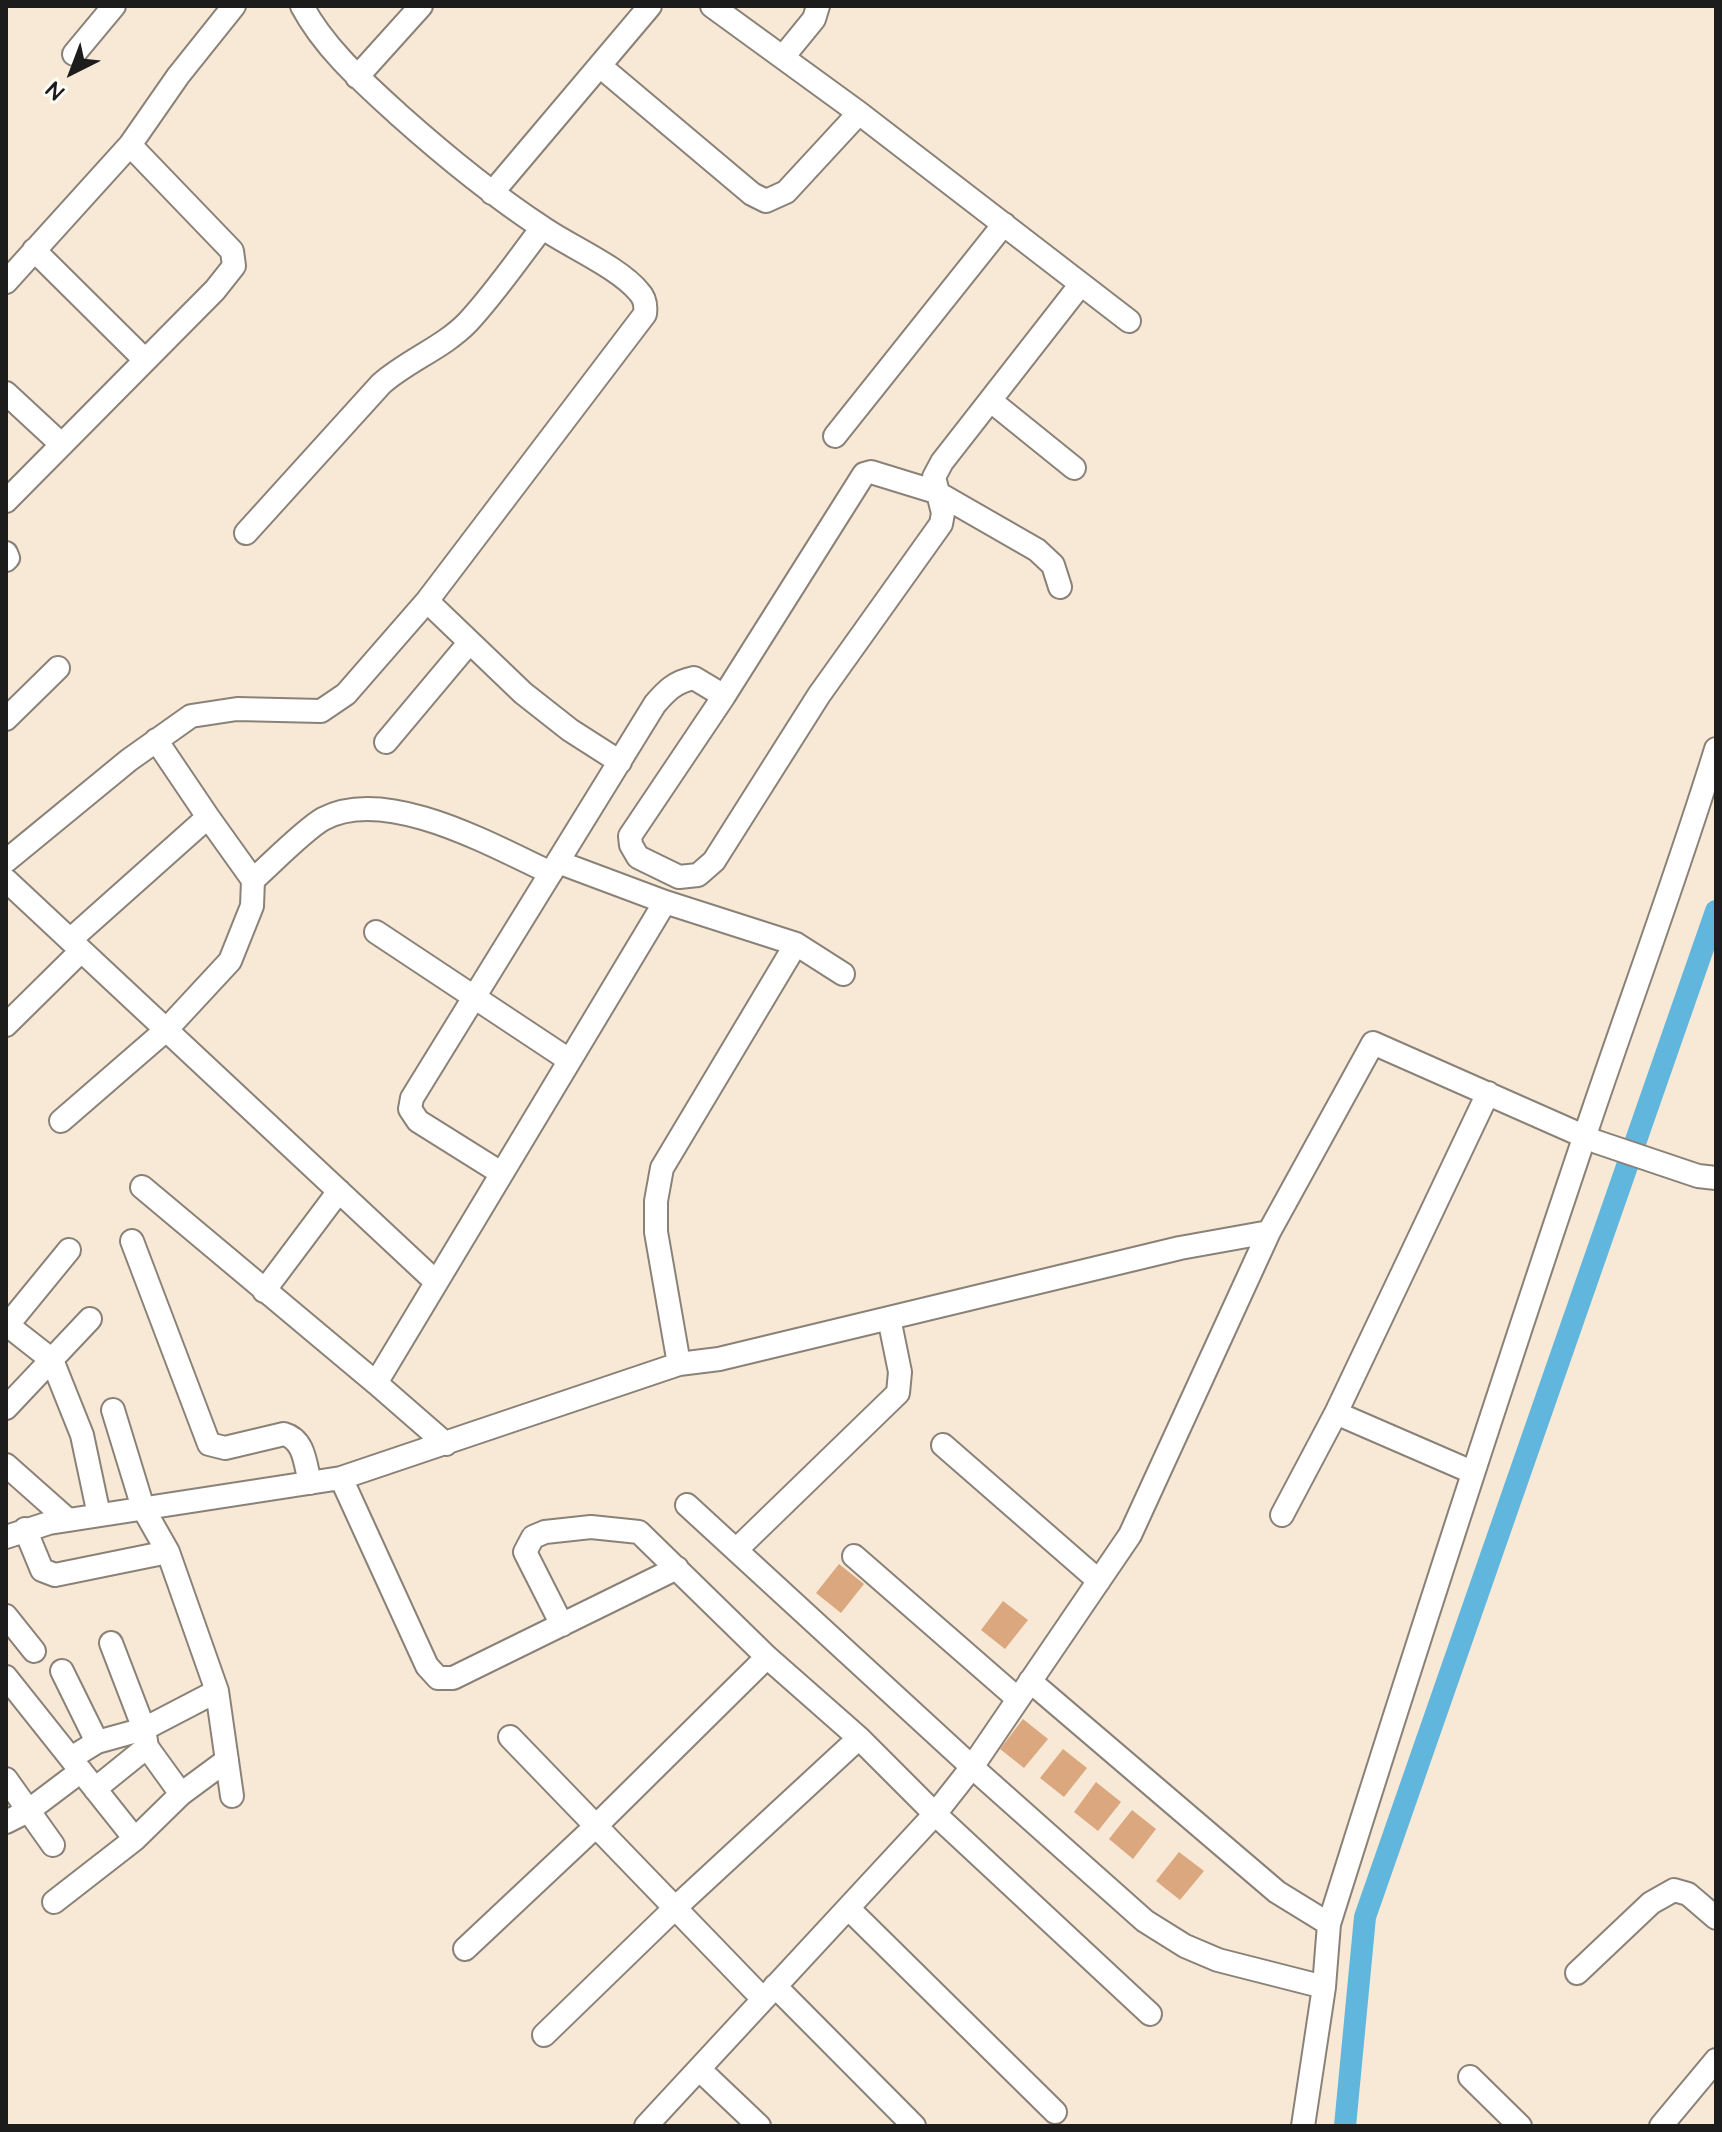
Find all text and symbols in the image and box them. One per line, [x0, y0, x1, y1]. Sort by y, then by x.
north arrow [32, 32, 112, 112]
text: N [40, 74, 71, 106]

